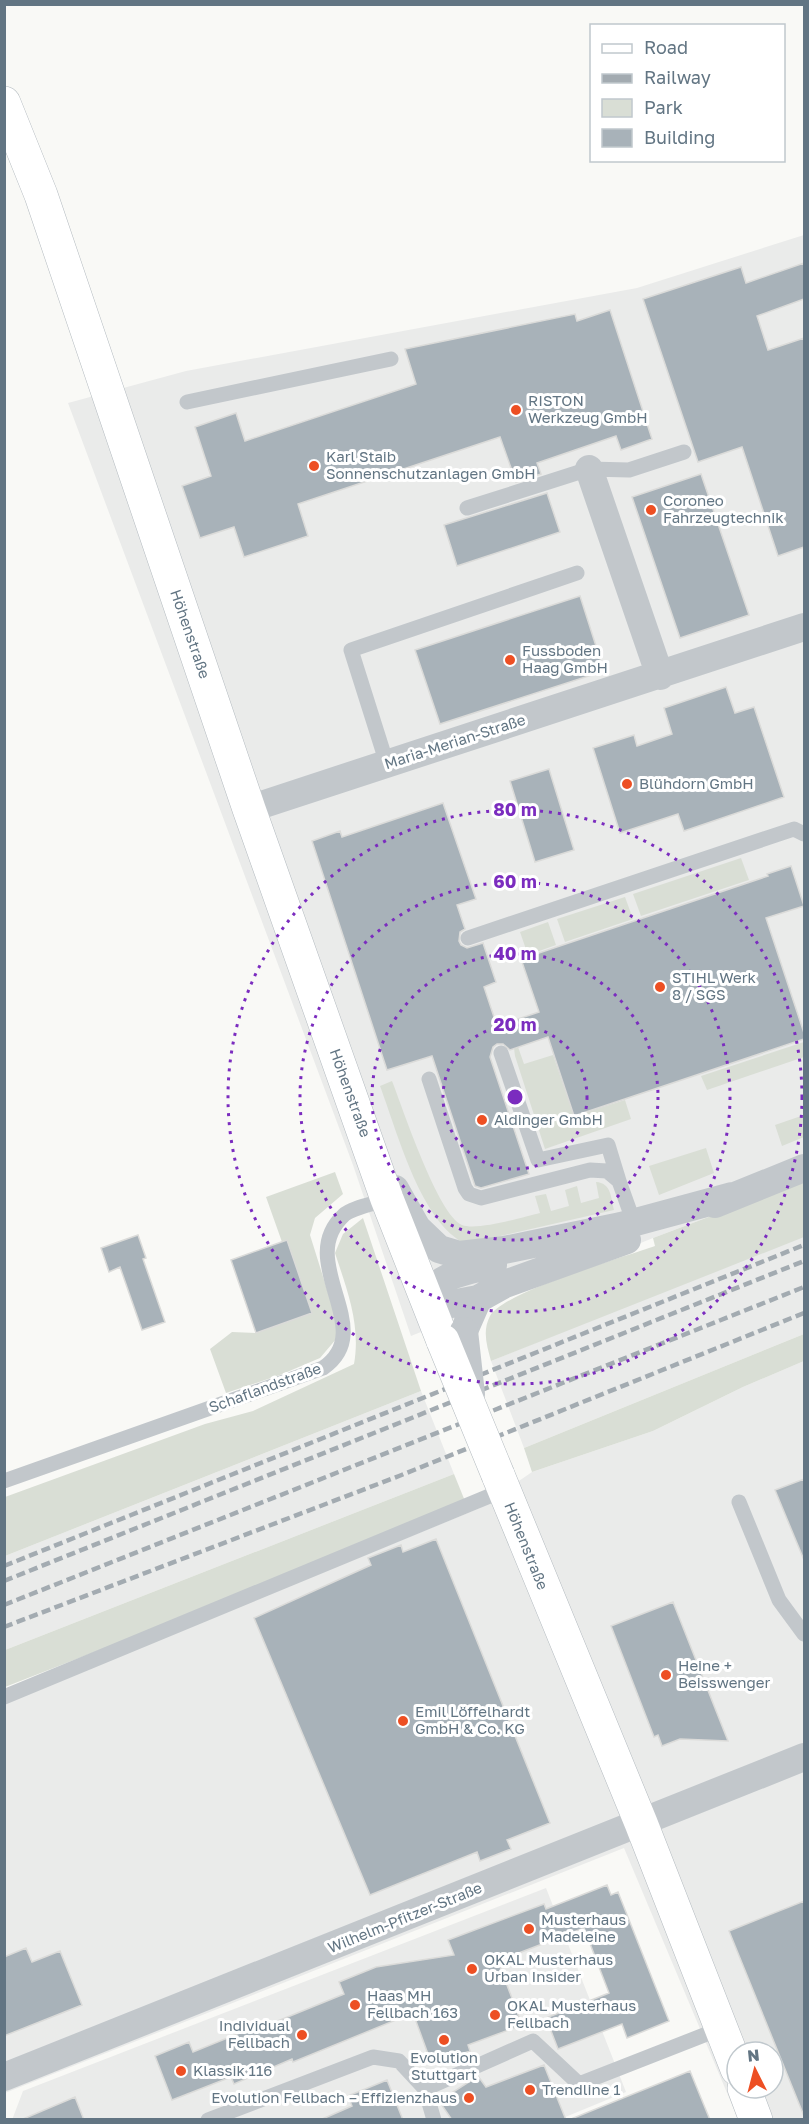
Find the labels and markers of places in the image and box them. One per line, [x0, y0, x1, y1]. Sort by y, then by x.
place label: RISTON Werkzeug GmbH [528, 391, 648, 426]
marker: RISTON Werkzeug GmbH [509, 403, 523, 417]
place label: Karl Staib Sonnenschutzanlagen GmbH [326, 447, 536, 482]
marker: Karl Staib Sonnenschutzanlagen GmbH [307, 459, 321, 473]
place label: Coroneo Fahrzeugtechnik [663, 491, 784, 526]
marker: Coroneo Fahrzeugtechnik [644, 503, 658, 517]
place label: Fussboden Haag GmbH [522, 641, 608, 676]
marker: Fussboden Haag GmbH [503, 653, 517, 667]
place label: Blühdorn GmbH [639, 774, 754, 792]
marker: Blühdorn GmbH [620, 777, 634, 791]
place label: STIHL Werk 8 / SGS [672, 968, 757, 1003]
marker: STIHL Werk 8 / SGS [653, 980, 667, 994]
centre of rings [505, 1087, 525, 1107]
place label: Aldinger GmbH [494, 1110, 603, 1128]
marker: Aldinger GmbH [475, 1113, 489, 1127]
place label: Heine + Beisswenger [678, 1656, 771, 1691]
marker: Heine + Beisswenger [659, 1668, 673, 1682]
place label: Emil Löffelhardt GmbH & Co. KG [415, 1702, 530, 1737]
marker: Emil Löffelhardt GmbH & Co. KG [396, 1714, 410, 1728]
place label: Musterhaus Madeleine [541, 1910, 626, 1945]
marker: Musterhaus Madeleine [522, 1922, 536, 1936]
place label: OKAL Musterhaus Urban Insider [484, 1950, 613, 1985]
marker: OKAL Musterhaus Urban Insider [465, 1962, 479, 1976]
place label: Haas MH Fellbach 163 [367, 1986, 458, 2021]
place label: OKAL Musterhaus Fellbach [507, 1996, 636, 2031]
marker: Haas MH Fellbach 163 [348, 1998, 362, 2012]
marker: OKAL Musterhaus Fellbach [488, 2008, 502, 2022]
place label: Individual Fellbach [219, 2016, 290, 2051]
marker: Individual Fellbach [295, 2028, 309, 2042]
marker: Evolution Stuttgart [437, 2033, 451, 2047]
place label: Evolution Stuttgart [410, 2048, 478, 2083]
place label: Klassik 116 [193, 2061, 272, 2079]
marker: Klassik 116 [174, 2064, 188, 2078]
place label: Trendline 1 [542, 2080, 621, 2098]
marker: Trendline 1 [523, 2083, 537, 2097]
place label: Evolution Fellbach – Effizienzhaus [211, 2088, 457, 2106]
marker: Evolution Fellbach – Effizienzhaus [462, 2091, 476, 2105]

